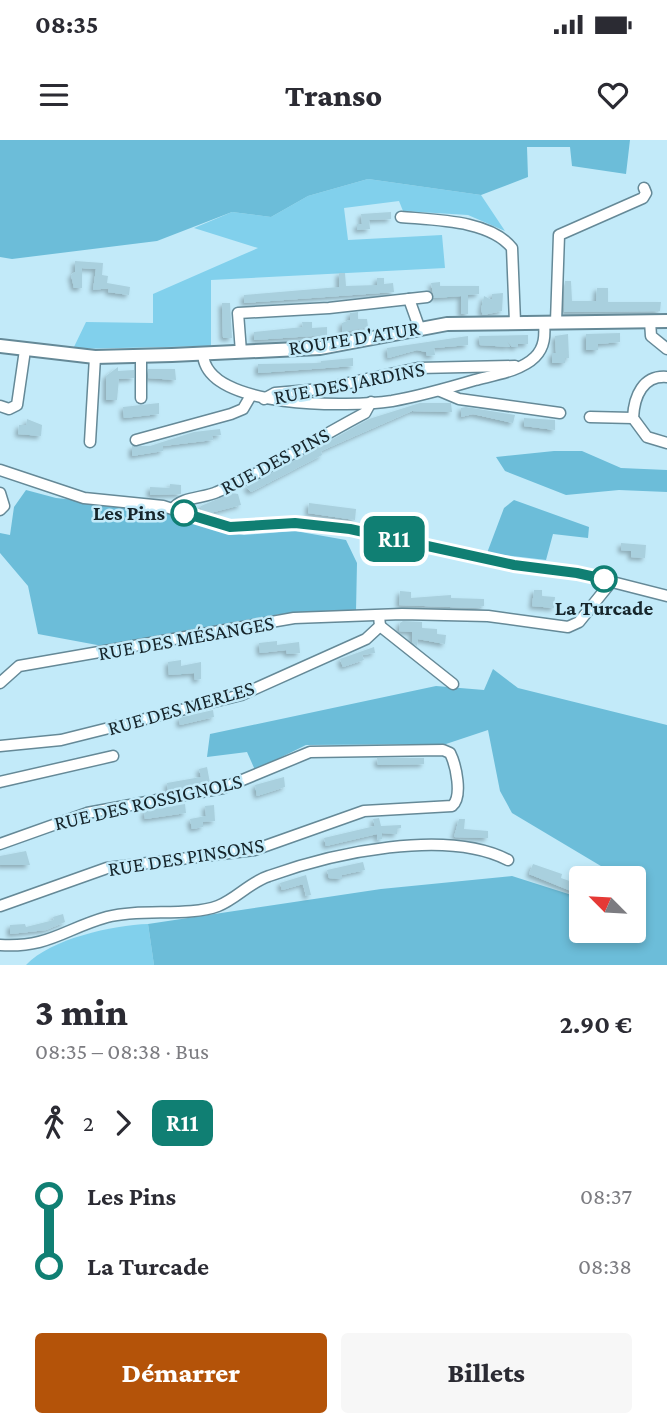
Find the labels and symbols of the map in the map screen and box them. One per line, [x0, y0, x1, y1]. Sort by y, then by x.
street label: ROUTE D'ATUR [287, 316, 422, 360]
street label: RUE DES JARDINS [272, 357, 427, 409]
street label: RUE DES PINS [216, 422, 334, 500]
marker: Les Pins [171, 500, 197, 526]
place label: Les Pins [93, 501, 165, 525]
line badge: R11 [354, 516, 434, 562]
marker: La Turcade [591, 566, 617, 592]
place label: La Turcade [555, 596, 654, 620]
street label: RUE DES MÉSANGES [96, 611, 276, 665]
street label: RUE DES MERLES [105, 676, 257, 740]
street label: RUE DES ROSSIGNOLS [52, 769, 245, 835]
street label: RUE DES PINSONS [106, 833, 266, 881]
north arrow [569, 866, 646, 943]

